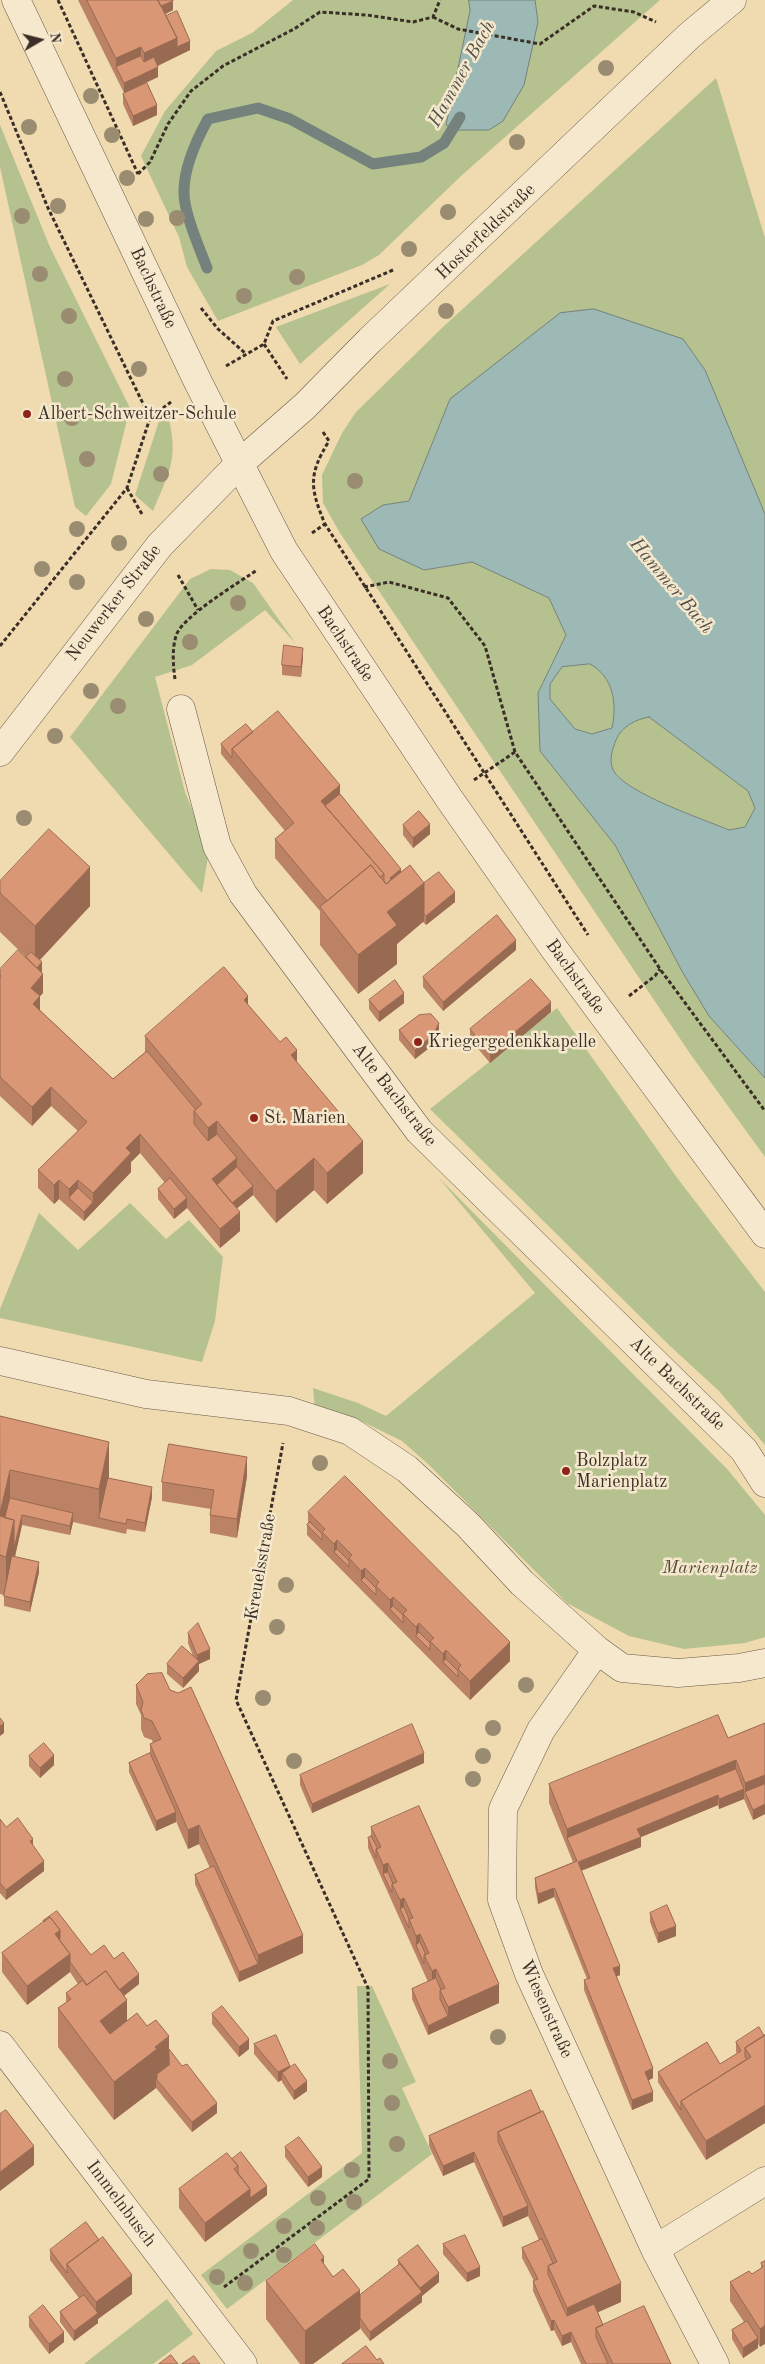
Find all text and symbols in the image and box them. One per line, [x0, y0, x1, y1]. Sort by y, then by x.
north arrow [15, 15, 65, 65]
water label: Hammer Bach [423, 17, 501, 131]
text: N [47, 32, 63, 44]
street label: Hosterfeldstraße [432, 179, 540, 285]
street label: Bachstraße [125, 244, 181, 332]
place label: Albert-Schweitzer-Schule [37, 403, 237, 425]
marker: Albert-Schweitzer-Schule [21, 408, 33, 420]
water label: Hammer Bach [624, 533, 718, 639]
street label: Neuwerker Straße [62, 540, 166, 666]
street label: Bachstraße [312, 602, 378, 686]
street label: Bachstraße [541, 935, 609, 1019]
place label: Kriegergedenkkapelle [428, 1031, 596, 1053]
marker: Kriegergedenkkapelle [412, 1036, 424, 1048]
street label: Alte Bachstraße [347, 1039, 441, 1151]
place label: St. Marien [264, 1107, 346, 1129]
marker: St. Marien [248, 1112, 260, 1124]
street label: Alte Bachstraße [624, 1333, 730, 1435]
place label: Bolzplatz Marienplatz [576, 1450, 668, 1492]
marker: Bolzplatz Marienplatz [560, 1465, 572, 1477]
street label: Kreuelsstraße [241, 1512, 281, 1622]
park label: Marienplatz [662, 1557, 758, 1579]
street label: Wiesenstraße [515, 1956, 577, 2062]
street label: Immelnbusch [81, 2156, 161, 2252]

